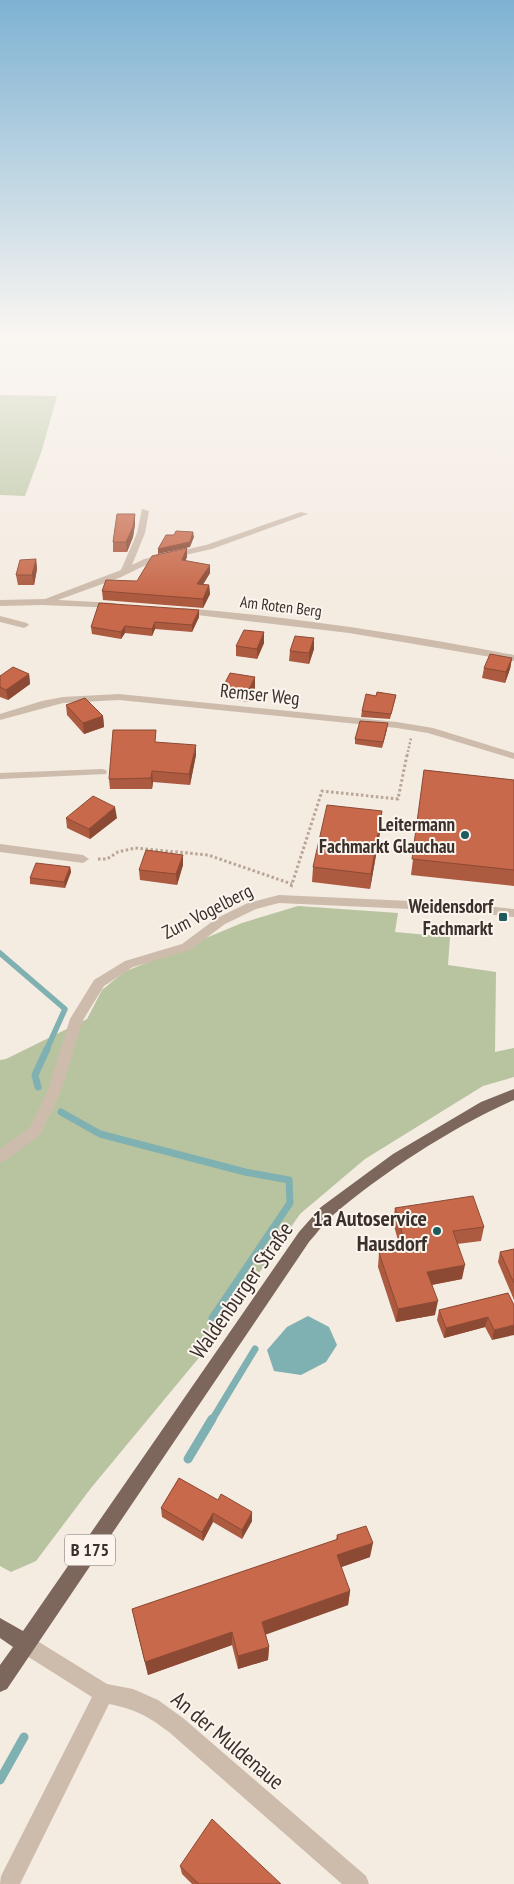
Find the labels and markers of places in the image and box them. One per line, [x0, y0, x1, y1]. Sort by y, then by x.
place label: Leitermann Fachmarkt Glauchau [319, 812, 455, 858]
marker: Leitermann Fachmarkt Glauchau [459, 829, 471, 841]
place label: Weidensdorf Fachmarkt [408, 894, 494, 940]
marker: Weidensdorf Fachmarkt [497, 911, 509, 923]
place label: 1a Autoservice Hausdorf [312, 1204, 428, 1257]
marker: 1a Autoservice Hausdorf [431, 1225, 443, 1237]

